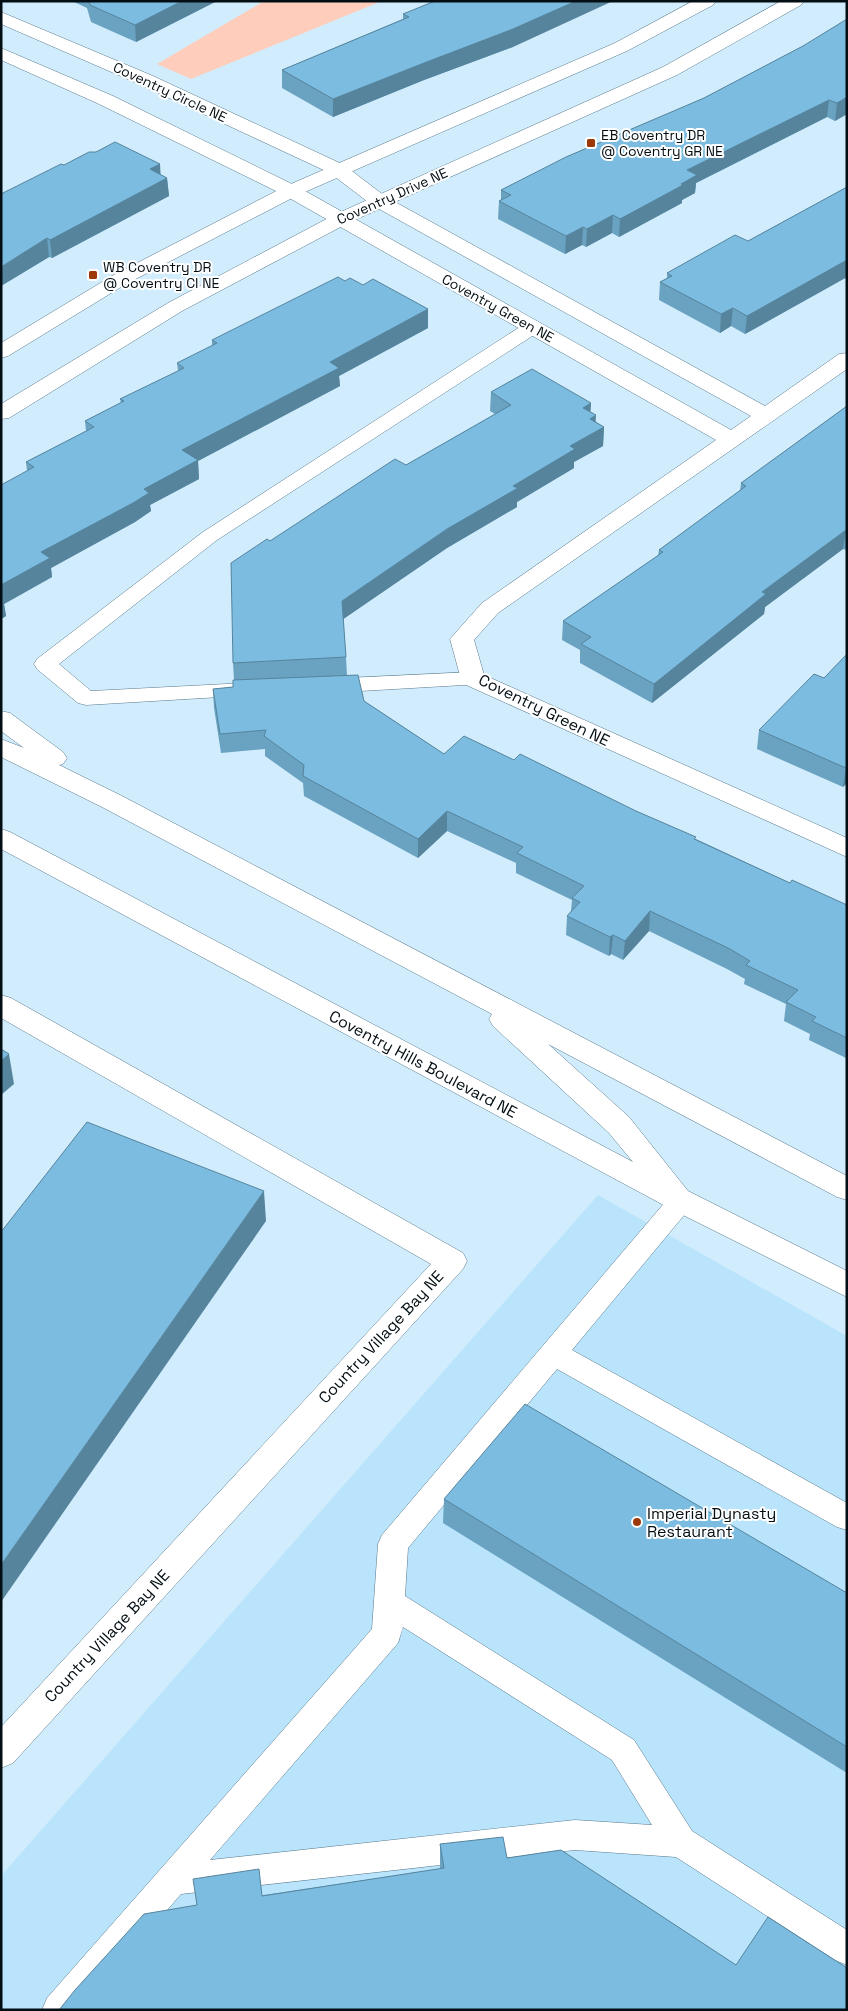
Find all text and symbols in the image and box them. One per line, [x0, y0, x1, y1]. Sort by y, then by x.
street label: Coventry Circle NE [110, 58, 230, 126]
place label: EB Coventry DR @ Coventry GR NE [601, 126, 723, 160]
marker: EB Coventry DR @ Coventry GR NE [585, 137, 597, 149]
street label: Coventry Drive NE [334, 163, 450, 229]
place label: WB Coventry DR @ Coventry CI NE [103, 258, 219, 292]
marker: WB Coventry DR @ Coventry CI NE [87, 269, 99, 281]
street label: Coventry Green NE [439, 270, 557, 346]
street label: Coventry Green NE [475, 669, 613, 751]
street label: Coventry Hills Boulevard NE [325, 1005, 521, 1123]
street label: Country Village Bay NE [314, 1266, 448, 1408]
place label: Imperial Dynasty Restaurant [647, 1503, 776, 1542]
marker: Imperial Dynasty Restaurant [631, 1516, 643, 1528]
street label: Country Village Bay NE [40, 1565, 174, 1707]

